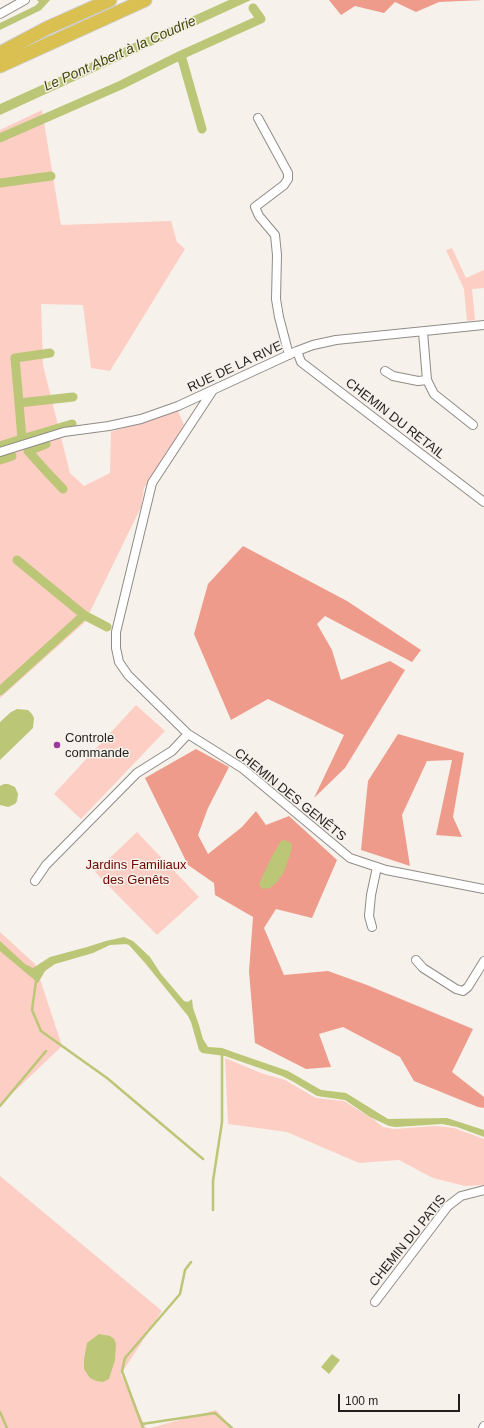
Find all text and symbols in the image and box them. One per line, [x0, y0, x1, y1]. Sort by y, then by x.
water label: Le Pont Abert à la Coudrie [41, 13, 199, 95]
street label: RUE DE LA RIVE [185, 338, 285, 396]
street label: CHEMIN DU RETAIL [342, 375, 448, 463]
place label: Controle commande [65, 730, 129, 761]
marker: Controle commande [52, 740, 62, 750]
street label: CHEMIN DES GENÊTS [231, 745, 349, 845]
park label: Jardins Familiaux des Genêts [85, 857, 187, 888]
street label: CHEMIN DU PATIS [366, 1192, 450, 1290]
scale bar [340, 1386, 462, 1412]
text: 100 m [345, 1394, 378, 1408]

